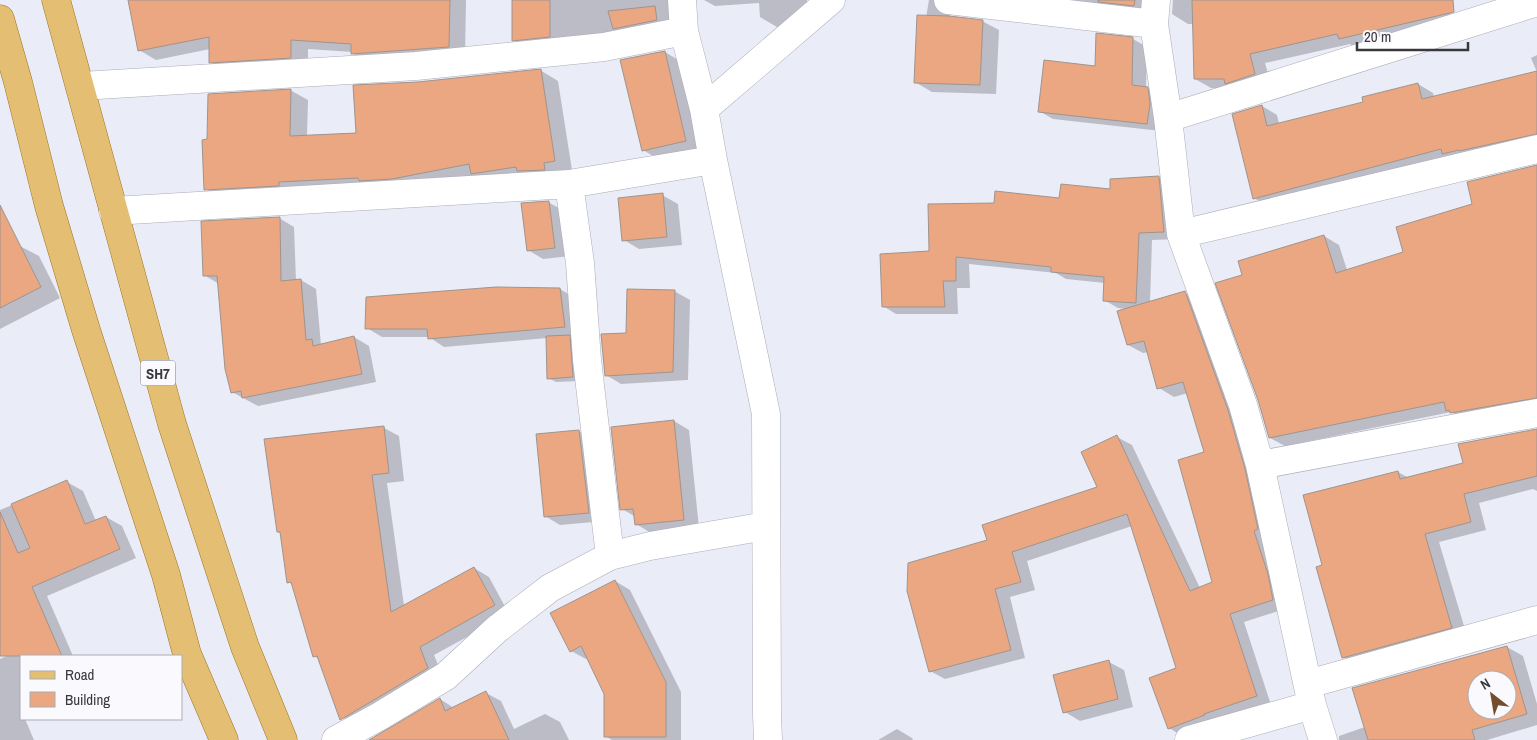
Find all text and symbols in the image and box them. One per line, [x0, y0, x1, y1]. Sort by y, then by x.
scale bar [1357, 20, 1468, 52]
text: 20 m [1364, 26, 1391, 47]
road number: SH7 [140, 360, 176, 386]
legend [20, 655, 182, 720]
text: Road [65, 664, 94, 685]
north arrow [1467, 670, 1517, 720]
text: N [1477, 674, 1493, 694]
text: Building [65, 689, 110, 710]

